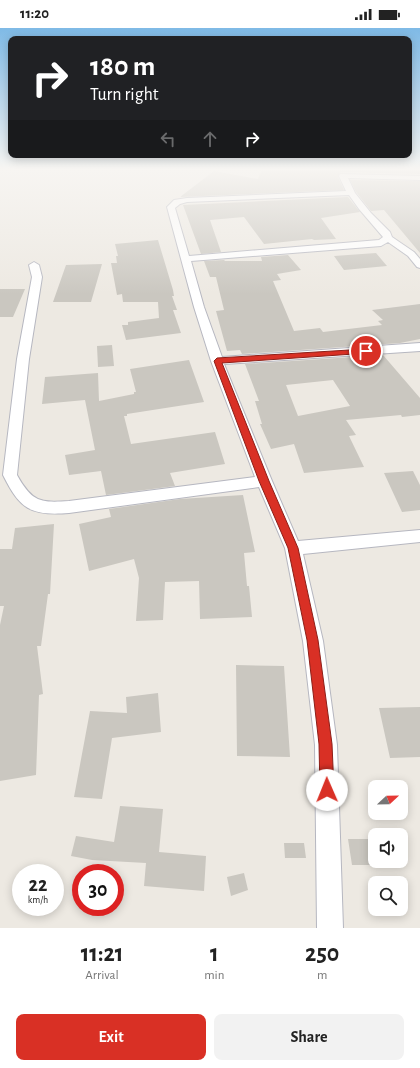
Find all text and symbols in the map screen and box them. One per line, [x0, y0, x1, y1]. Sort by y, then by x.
text: 11:20 [20, 6, 49, 21]
icon: right [24, 52, 76, 104]
text: 180 m [90, 53, 155, 81]
text: Turn right [90, 86, 159, 104]
icon: left [157, 128, 179, 150]
icon: ahead [199, 128, 221, 150]
icon: right [241, 128, 263, 150]
pin [349, 334, 383, 368]
icon: arrive [355, 340, 377, 362]
position arrow [306, 769, 348, 811]
north arrow [368, 780, 408, 820]
map controls [368, 780, 408, 916]
button: sound [368, 828, 408, 868]
speed limit sign: 30 [72, 864, 124, 916]
text: 22 [29, 875, 47, 895]
button: search [368, 876, 408, 916]
text: km/h [28, 895, 48, 905]
text: 11:21 [81, 942, 123, 966]
text: 1 [210, 942, 219, 966]
text: 250 [305, 942, 339, 966]
text: Arrival [85, 969, 119, 982]
text: min [204, 969, 224, 982]
text: m [317, 969, 327, 982]
button: Exit [16, 1014, 206, 1060]
button: Share [214, 1014, 404, 1060]

